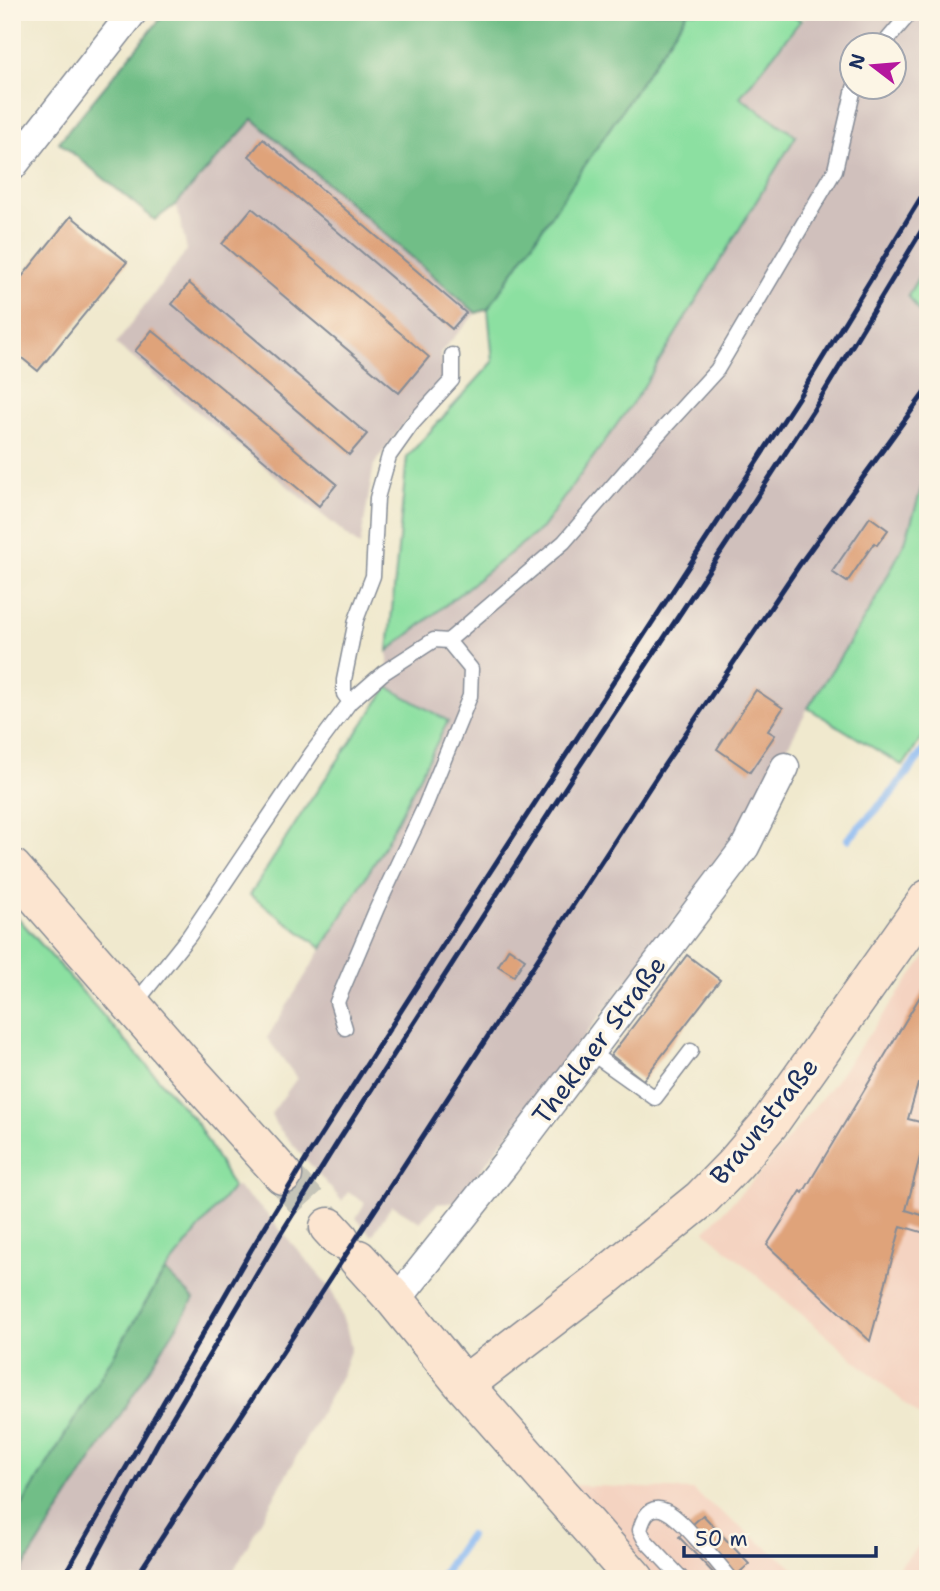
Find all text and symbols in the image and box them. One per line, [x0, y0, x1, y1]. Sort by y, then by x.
north arrow [838, 32, 908, 102]
text: N [843, 51, 871, 72]
street label: Theklaer Straße [524, 948, 674, 1131]
street label: Braunstraße [702, 1050, 826, 1192]
scale bar [684, 1514, 877, 1558]
text: 50 m [695, 1525, 748, 1553]

